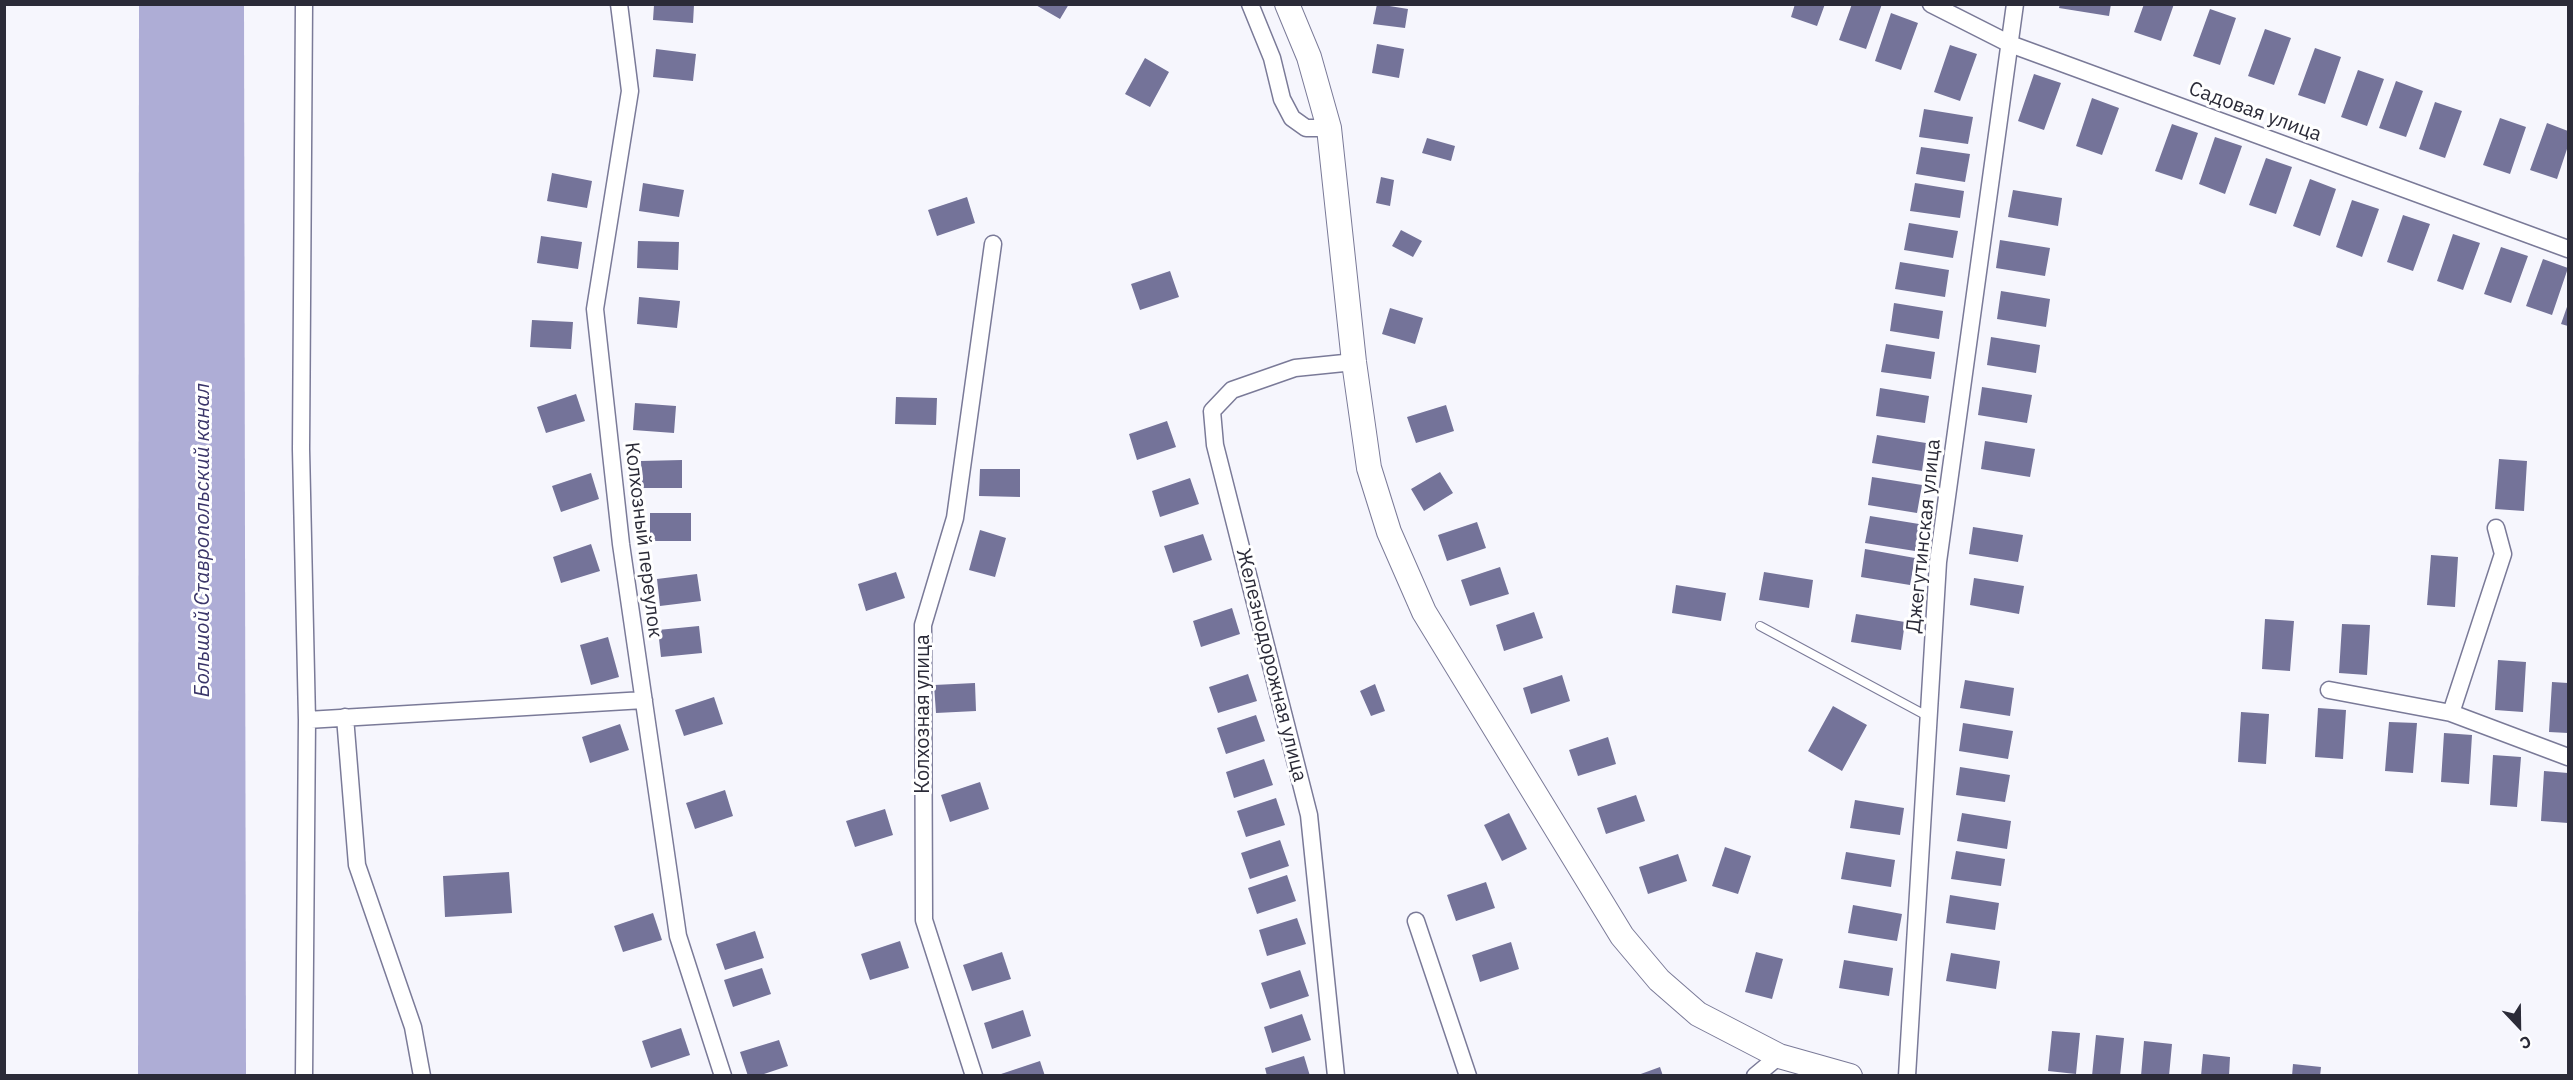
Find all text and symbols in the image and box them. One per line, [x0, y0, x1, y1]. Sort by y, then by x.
street label: Садовая улица [2185, 77, 2325, 147]
water label: Большой Ставропольский канал [190, 383, 216, 697]
street label: Джегутинская улица [1902, 438, 1946, 634]
street label: Колхозный переулок [619, 441, 667, 639]
street label: Железнодорожная улица [1230, 546, 1312, 784]
street label: Колхозная улица [911, 634, 935, 794]
north arrow [2489, 996, 2549, 1056]
text: С [2517, 1031, 2534, 1054]

